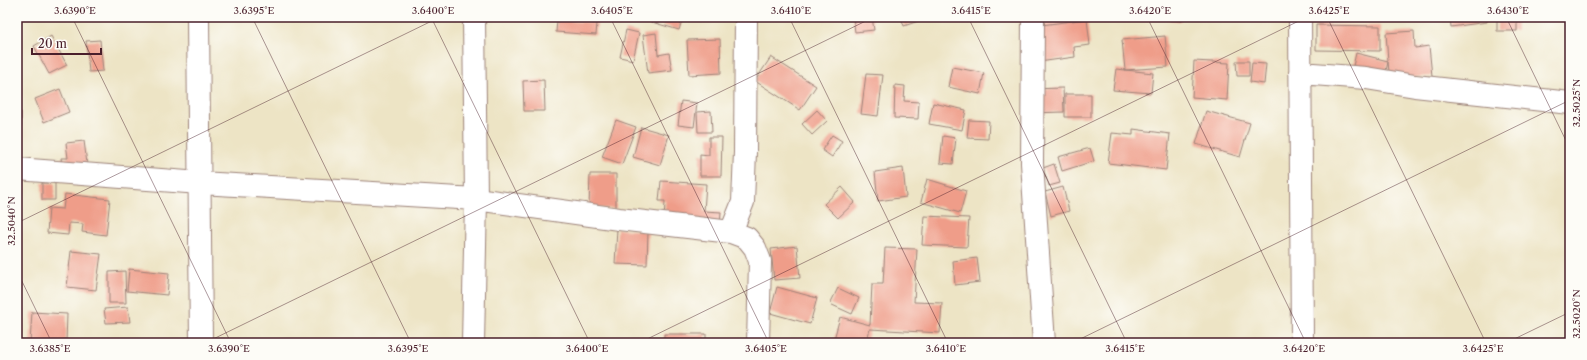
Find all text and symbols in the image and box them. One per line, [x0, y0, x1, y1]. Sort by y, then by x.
text: 3.6390°E [54, 4, 96, 17]
text: 3.6395°E [233, 4, 275, 17]
text: 3.6400°E [412, 4, 454, 17]
text: 3.6405°E [591, 4, 633, 17]
text: 3.6410°E [771, 4, 811, 17]
text: 3.6415°E [951, 4, 991, 17]
text: 3.6420°E [1129, 4, 1171, 17]
text: 3.6425°E [1308, 4, 1350, 17]
text: 3.6430°E [1487, 4, 1529, 17]
scale bar [32, 30, 101, 56]
text: 20 m [38, 36, 67, 51]
text: 32.5025°N [1570, 79, 1583, 127]
text: 32.5040°N [5, 196, 18, 246]
text: 32.5020°N [1570, 289, 1583, 339]
text: 3.6385°E [29, 342, 71, 355]
text: 3.6390°E [208, 342, 250, 355]
text: 3.6395°E [387, 342, 429, 355]
text: 3.6400°E [566, 342, 608, 355]
text: 3.6405°E [745, 342, 787, 355]
text: 3.6410°E [926, 342, 966, 355]
text: 3.6415°E [1105, 342, 1145, 355]
text: 3.6420°E [1283, 342, 1325, 355]
text: 3.6425°E [1462, 342, 1504, 355]

